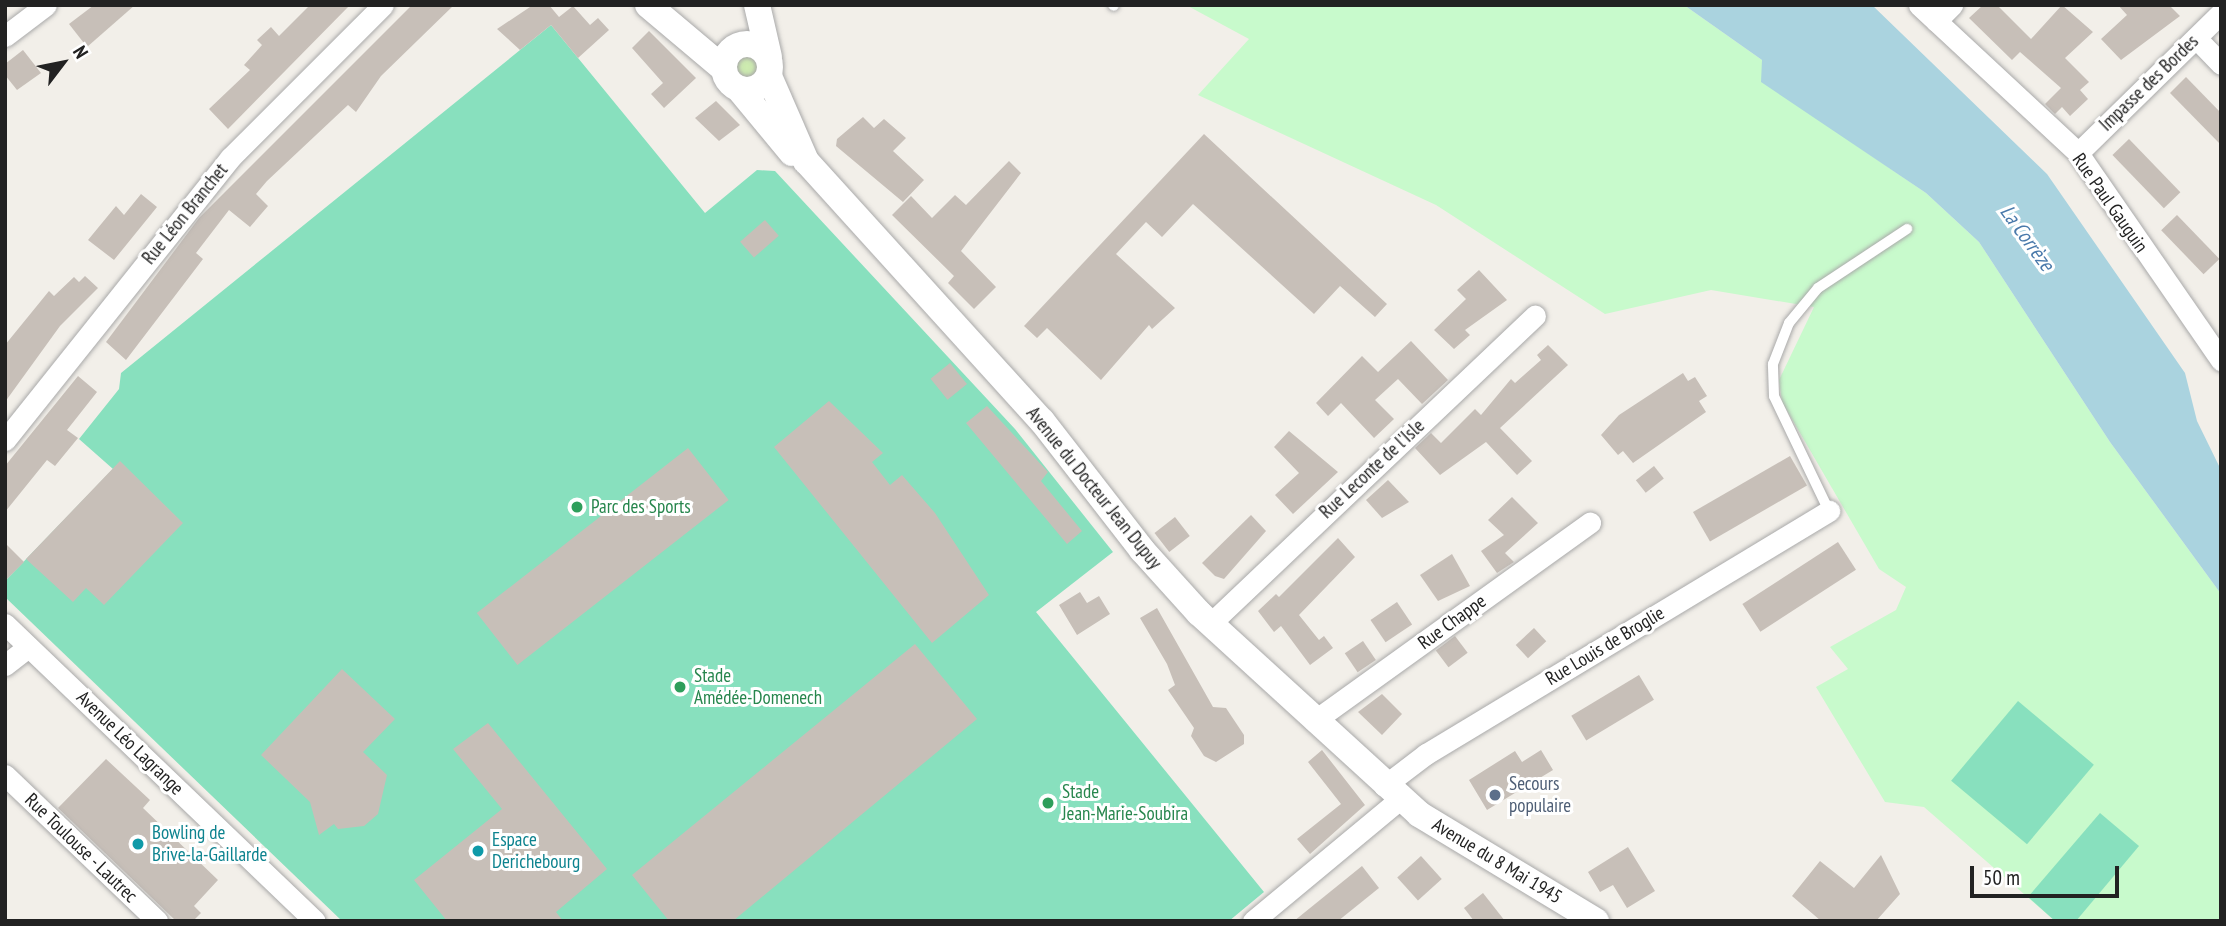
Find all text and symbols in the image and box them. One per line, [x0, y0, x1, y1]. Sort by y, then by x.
north arrow [28, 28, 98, 98]
street label: Impasse des Bordes [2095, 30, 2203, 136]
text: N [68, 41, 94, 63]
street label: Rue Paul Gauguin [2067, 149, 2153, 257]
street label: Rue Léon Branchet [137, 159, 233, 269]
water label: La Corrèze [1995, 200, 2059, 276]
street label: Avenue du Docteur Jean Dupuy [1022, 402, 1166, 574]
street label: Rue Leconte de l'Isle [1315, 415, 1429, 523]
place label: Parc des Sports [591, 496, 691, 518]
marker: Parc des Sports [569, 499, 585, 515]
street label: Rue Chappe [1414, 590, 1490, 654]
street label: Rue Louis de Broglie [1542, 602, 1668, 690]
place label: Stade Amédée-Domenech [694, 665, 822, 709]
marker: Stade Amédée-Domenech [672, 679, 688, 695]
street label: Avenue Léo Lagrange [72, 686, 188, 800]
place label: Secours populaire [1509, 773, 1571, 817]
place label: Stade Jean-Marie-Soubira [1062, 781, 1188, 825]
marker: Secours populaire [1487, 787, 1503, 803]
street label: Rue Toulouse - Lautrec [19, 788, 143, 908]
marker: Stade Jean-Marie-Soubira [1040, 795, 1056, 811]
street label: Avenue du 8 Mai 1945 [1428, 813, 1566, 909]
place label: Bowling de Brive-la-Gaillarde [152, 822, 267, 866]
place label: Espace Derichebourg [492, 829, 580, 873]
marker: Bowling de Brive-la-Gaillarde [130, 836, 146, 852]
marker: Espace Derichebourg [470, 843, 486, 859]
scale bar [1974, 852, 2123, 896]
text: 50 m [1983, 864, 2020, 891]

